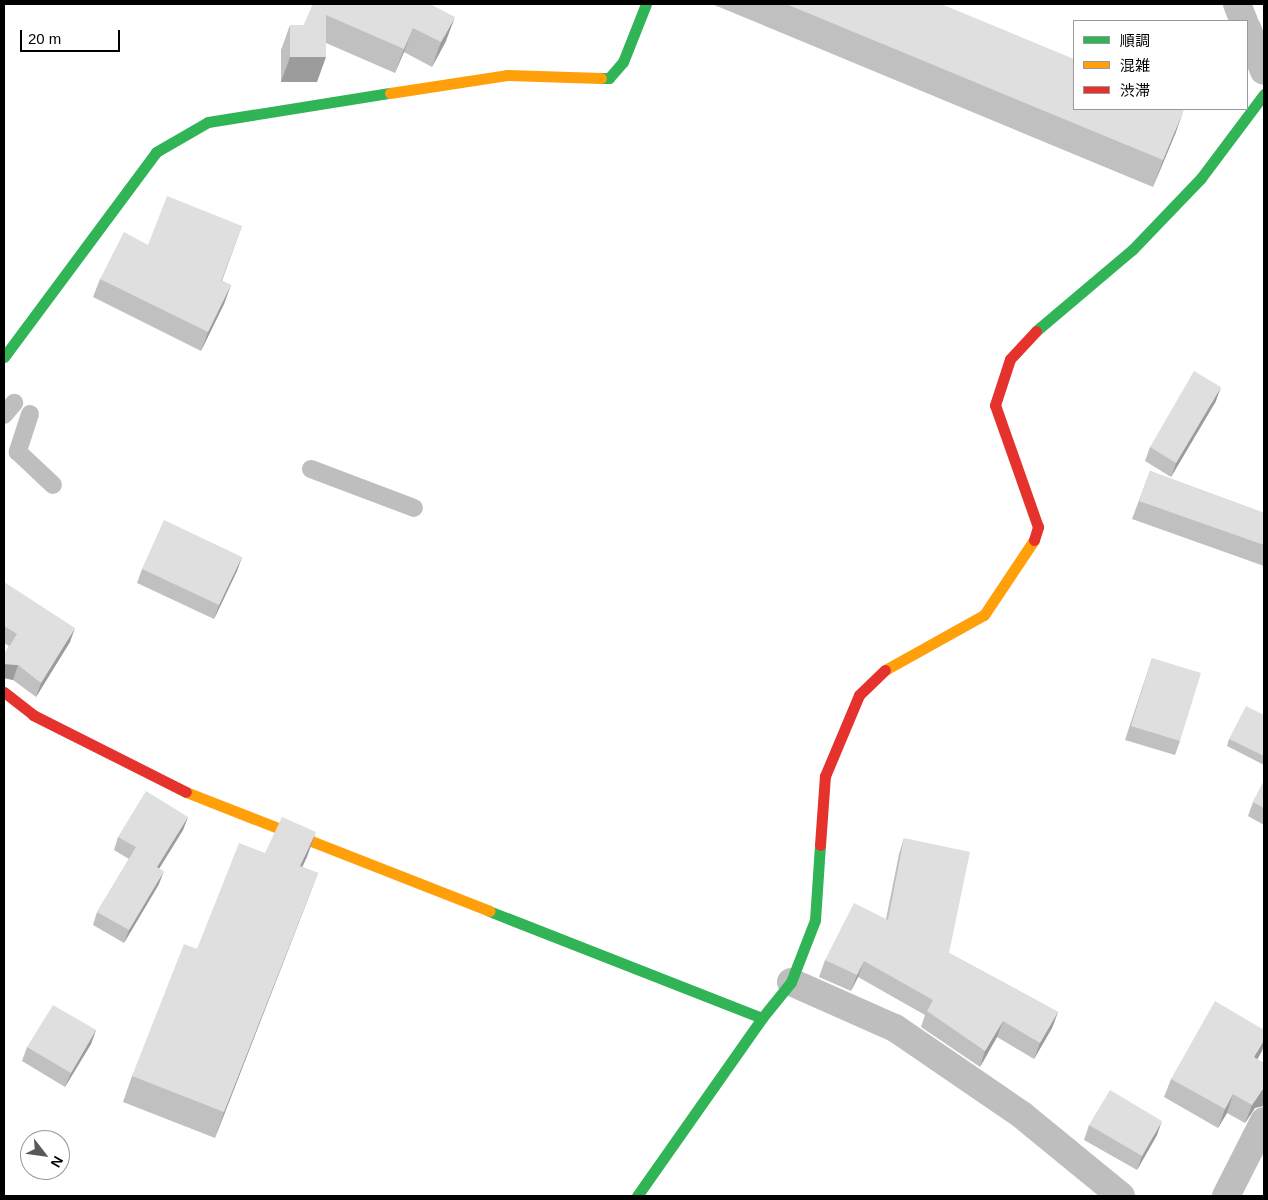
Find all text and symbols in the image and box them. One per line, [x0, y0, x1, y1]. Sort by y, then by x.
scale bar [22, 20, 122, 52]
legend [1073, 20, 1248, 110]
text: 20 m [28, 30, 61, 47]
text: 順調 [1120, 32, 1150, 49]
text: 混雑 [1120, 57, 1150, 74]
text: 渋滞 [1120, 82, 1150, 99]
north arrow [20, 1130, 70, 1180]
text: N [48, 1154, 67, 1170]

